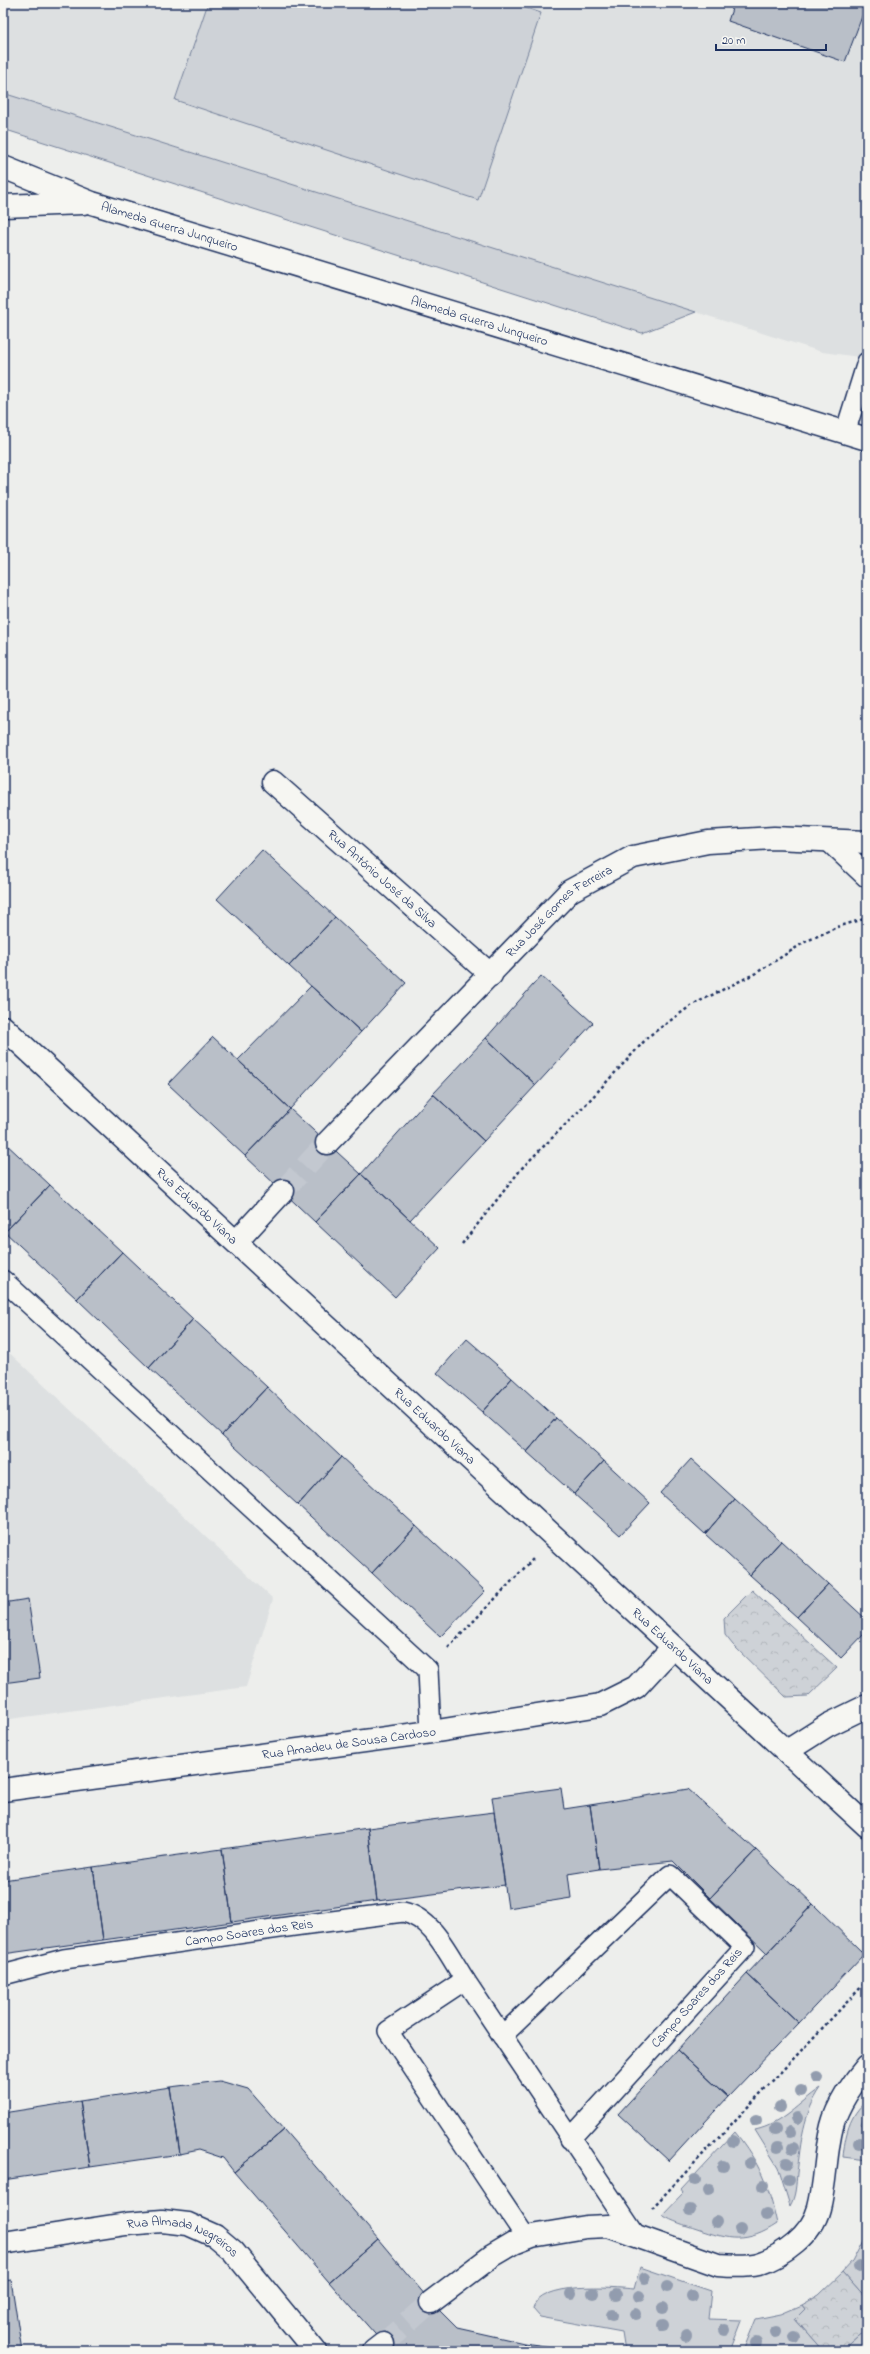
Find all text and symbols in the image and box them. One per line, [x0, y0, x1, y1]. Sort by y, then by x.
scale bar [716, 26, 826, 52]
text: 20 m [722, 32, 745, 50]
street label: Alameda Guerra Junqueiro [99, 197, 241, 257]
street label: Alameda Guerra Junqueiro [409, 291, 551, 351]
street label: Rua António José da Silva [323, 825, 441, 933]
street label: Rua José Gomes Ferreira [501, 860, 616, 962]
street label: Rua Eduardo Viana [152, 1163, 242, 1249]
street label: Rua Eduardo Viana [390, 1383, 480, 1469]
street label: Rua Eduardo Viana [627, 1603, 718, 1689]
street label: Rua Amadeu de Sousa Cardoso [261, 1722, 437, 1764]
street label: Campo Soares dos Reis [184, 1914, 315, 1951]
street label: Campo Soares dos Reis [647, 1943, 748, 2052]
street label: Rua Almada Negreiros [126, 2212, 244, 2261]

